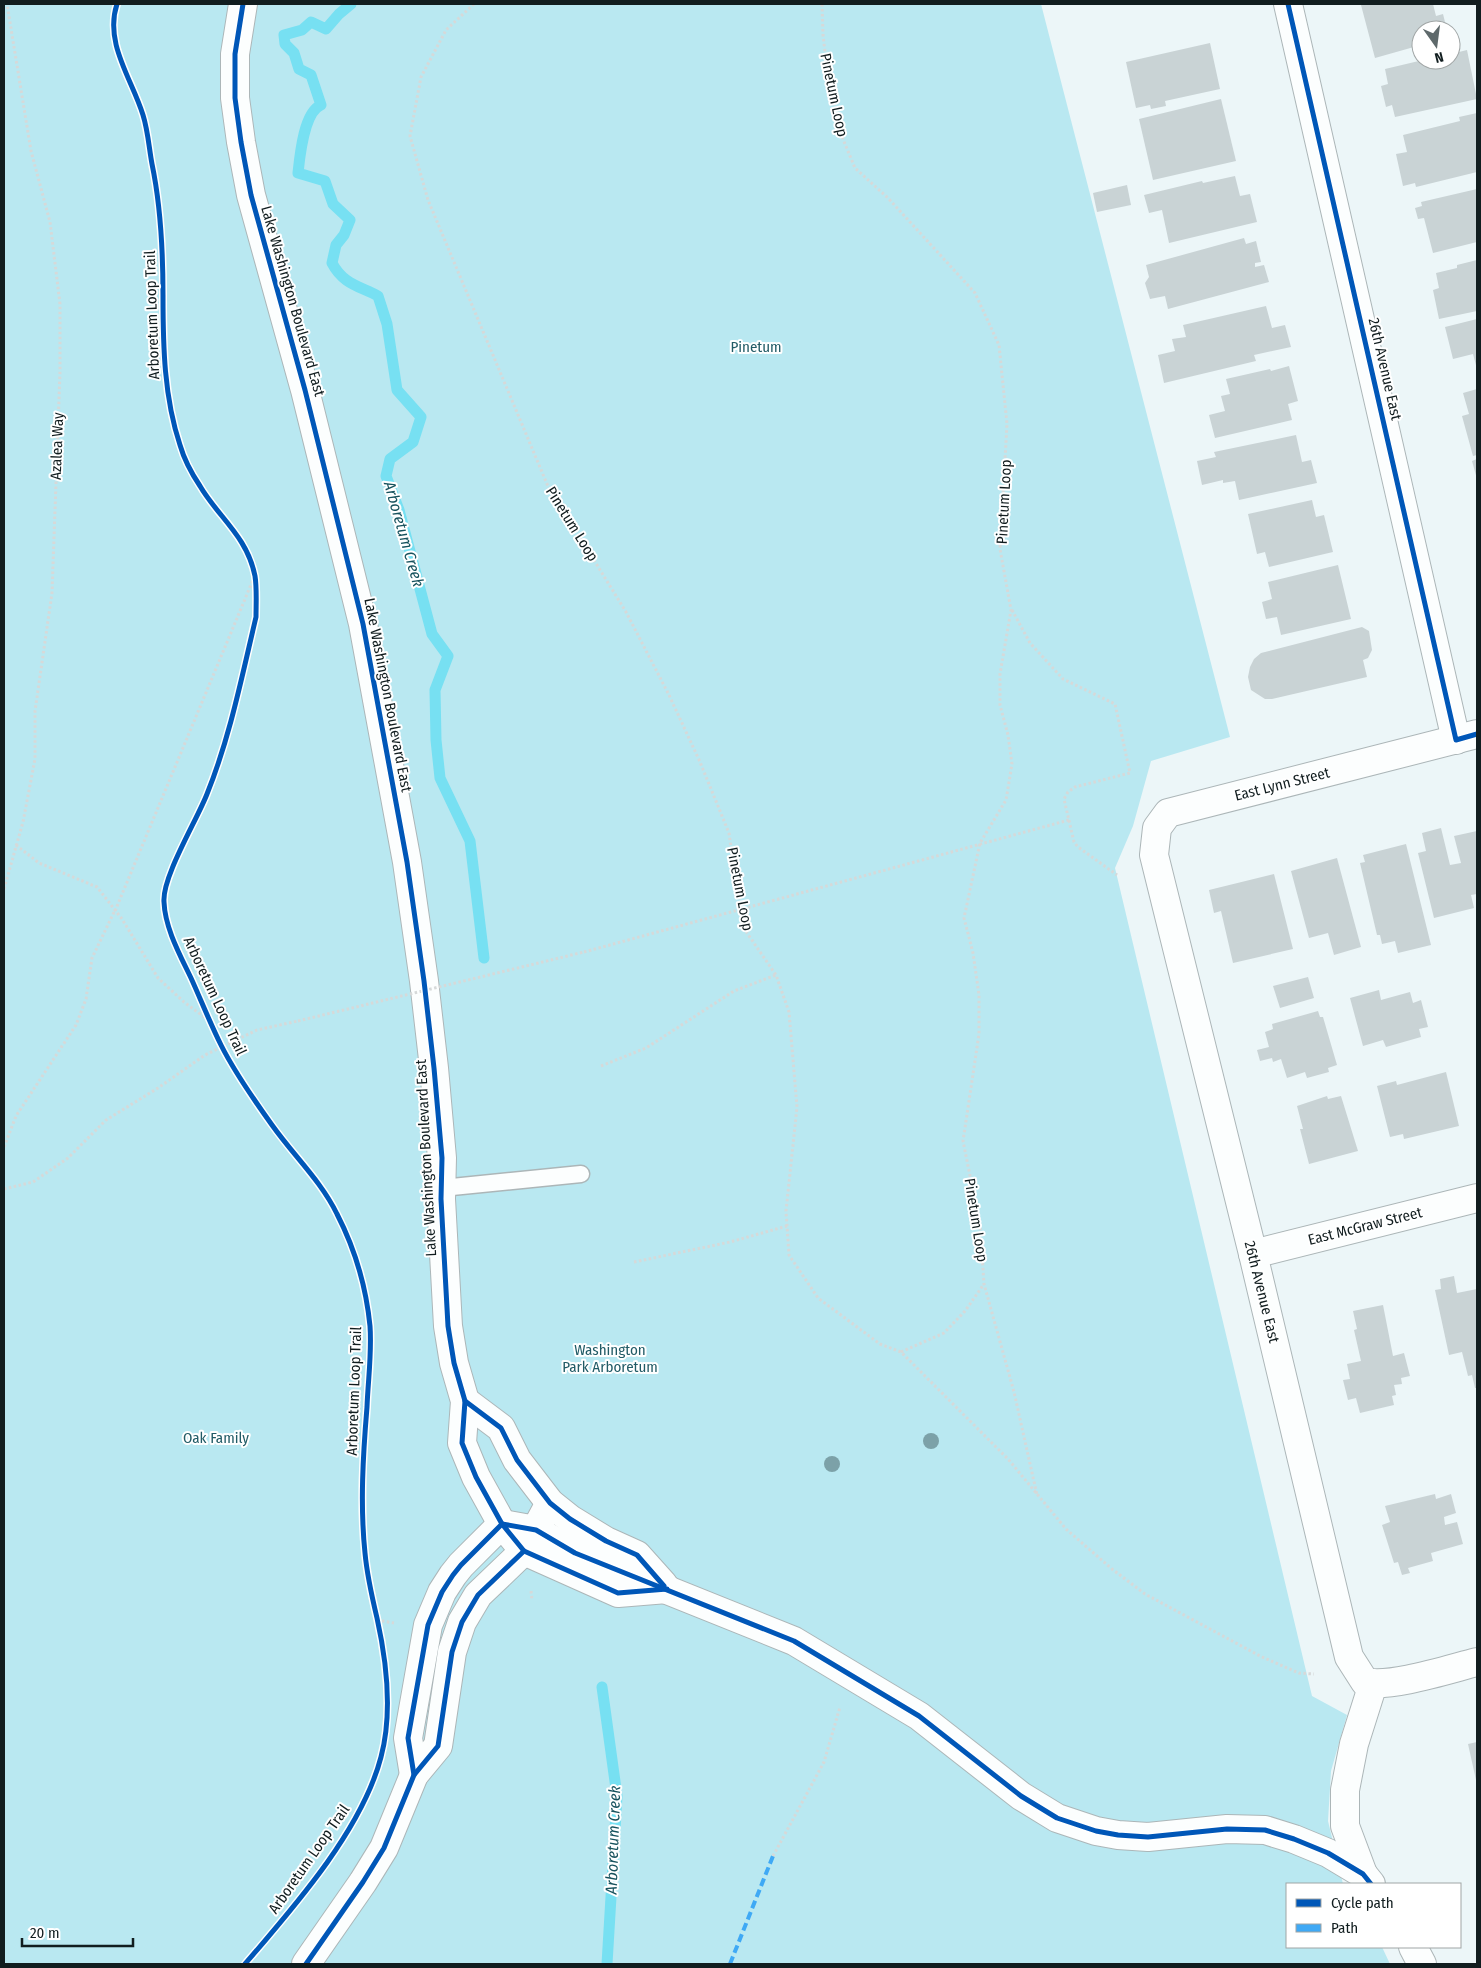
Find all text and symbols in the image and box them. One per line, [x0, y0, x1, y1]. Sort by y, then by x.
north arrow [1411, 20, 1461, 70]
text: N [1433, 48, 1445, 66]
street label: Pinetum Loop [816, 52, 852, 138]
street label: Lake Washington Boulevard East [257, 204, 329, 399]
street label: Arboretum Loop Trail [141, 250, 163, 380]
street label: 26th Avenue East [1364, 316, 1406, 422]
park label: Pinetum [730, 338, 782, 356]
street label: Azalea Way [47, 412, 67, 480]
street label: Pinetum Loop [993, 459, 1015, 545]
water label: Arboretum Creek [380, 478, 428, 589]
street label: Pinetum Loop [542, 483, 602, 565]
street label: Lake Washington Boulevard East [360, 596, 416, 794]
street label: East Lynn Street [1233, 763, 1332, 805]
street label: Pinetum Loop [723, 846, 757, 932]
street label: Arboretum Loop Trail [180, 934, 250, 1058]
street label: Lake Washington Boulevard East [412, 1059, 440, 1257]
street label: Pinetum Loop [960, 1177, 992, 1263]
street label: East McGraw Street [1306, 1203, 1424, 1249]
street label: 26th Avenue East [1241, 1239, 1283, 1345]
street label: Arboretum Loop Trail [343, 1326, 365, 1456]
park label: Washington Park Arboretum [562, 1341, 658, 1376]
park label: Oak Family [183, 1429, 249, 1447]
water label: Arboretum Creek [602, 1785, 624, 1896]
street label: Arboretum Loop Trail [265, 1801, 353, 1917]
legend [1286, 1883, 1461, 1948]
text: Cycle path [1331, 1894, 1394, 1912]
scale bar [22, 1916, 134, 1948]
text: Path [1331, 1919, 1358, 1937]
text: 20 m [30, 1924, 60, 1942]

